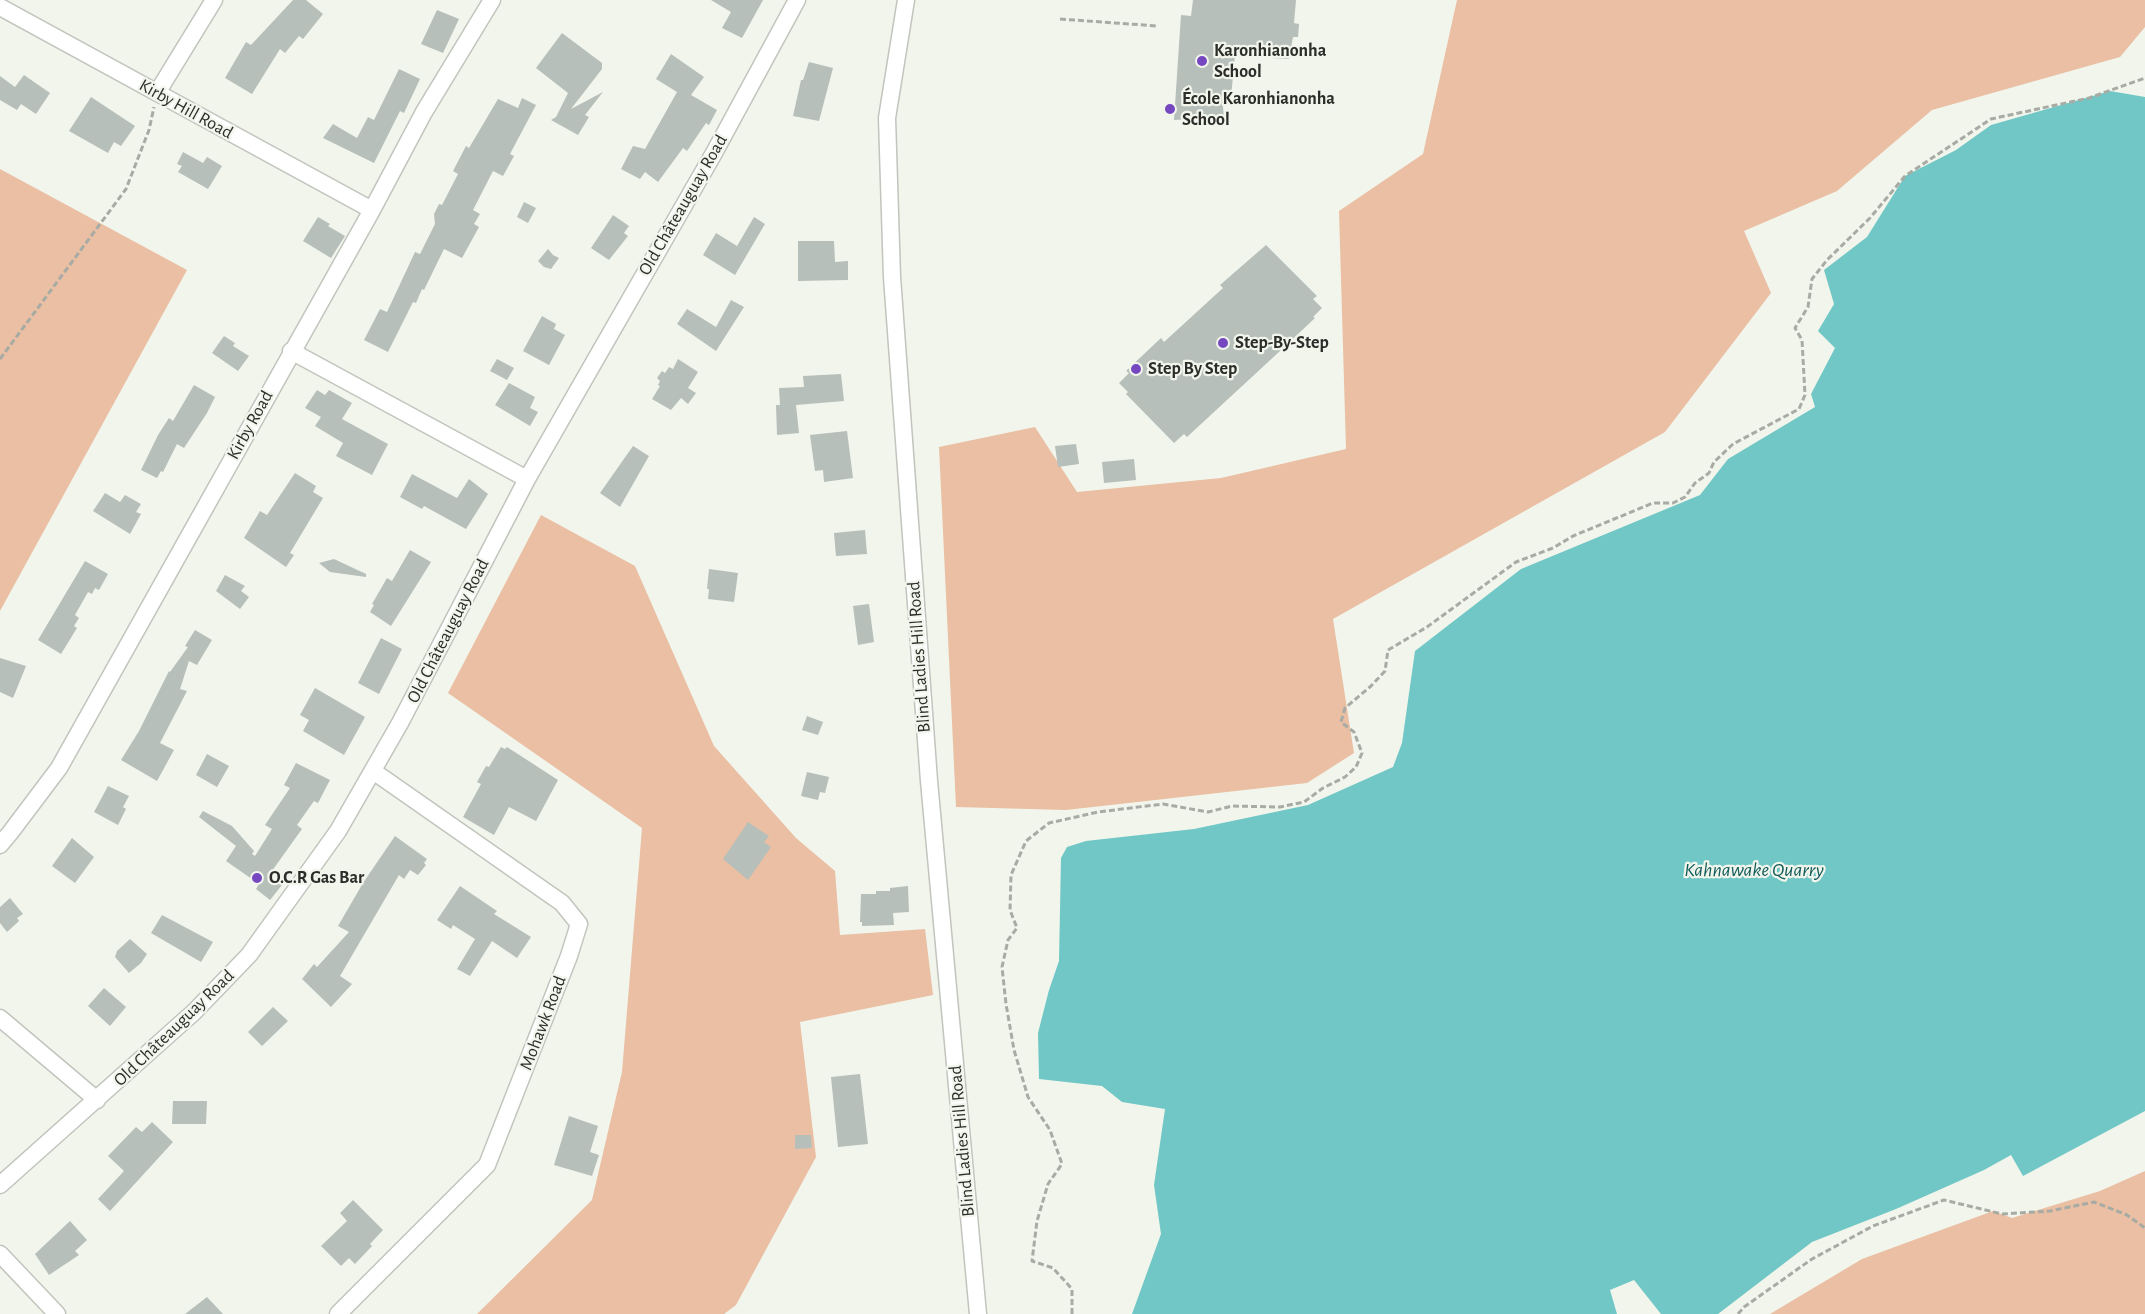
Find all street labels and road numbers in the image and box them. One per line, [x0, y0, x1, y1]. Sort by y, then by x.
street label: Kirby Hill Road [135, 74, 237, 144]
street label: Old Châteauguay Road [634, 131, 732, 279]
street label: Kirby Road [222, 387, 278, 463]
street label: Old Châteauguay Road [402, 555, 494, 707]
street label: Blind Ladies Hill Road [903, 581, 935, 733]
street label: Old Châteauguay Road [109, 965, 239, 1091]
street label: Mohawk Road [515, 973, 571, 1073]
street label: Blind Ladies Hill Road [945, 1064, 979, 1218]

